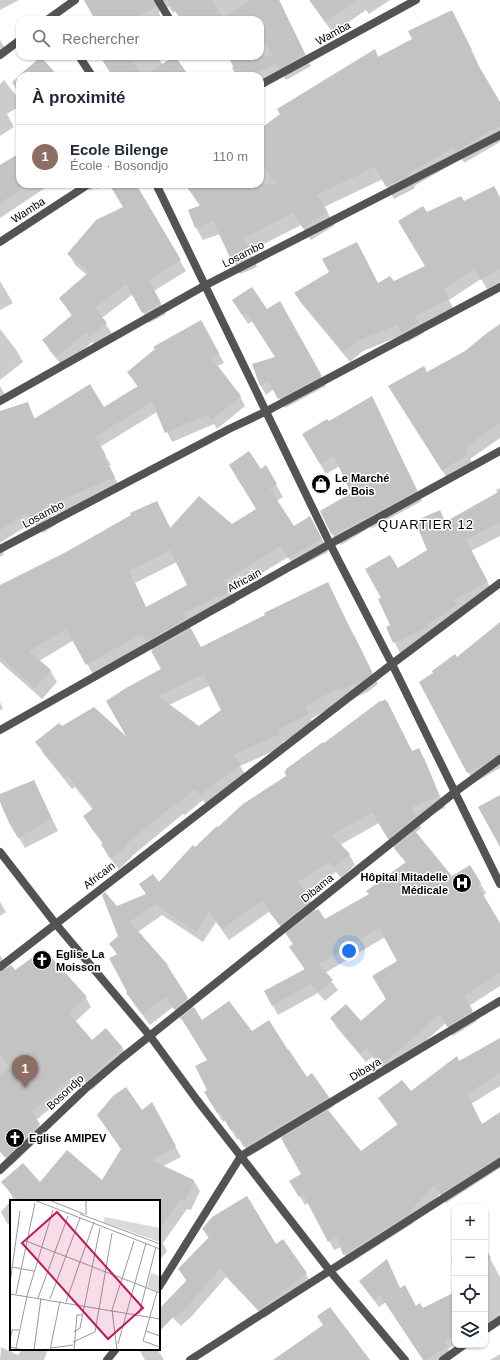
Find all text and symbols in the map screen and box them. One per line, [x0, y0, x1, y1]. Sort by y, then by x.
search box [16, 16, 264, 60]
street label: Wamba [314, 18, 353, 47]
icon: search [30, 27, 52, 49]
text: Rechercher [62, 30, 140, 47]
text: À proximité [32, 88, 126, 107]
text: Ecole Bilenge [70, 141, 168, 158]
text: 1 [41, 149, 49, 164]
text: 110 m [213, 149, 248, 164]
text: École · Bosondjo [70, 158, 168, 173]
street label: Wamba [9, 194, 48, 225]
street label: Losambo [220, 238, 266, 270]
place label: Le Marché de Bois [335, 472, 389, 497]
shop icon: Le Marché de Bois [310, 473, 332, 495]
street label: Losambo [20, 498, 66, 530]
district label: QUARTIER 12 [378, 517, 474, 532]
street label: Africain [225, 566, 263, 594]
street label: Africain [81, 859, 117, 891]
street label: Dibama [298, 871, 336, 905]
place label: Hôpital Mitadelle Médicale [361, 871, 448, 896]
hospital icon: Hôpital Mitadelle Médicale [451, 872, 473, 894]
your location [339, 941, 359, 961]
place label: Eglise La Moisson [56, 948, 105, 973]
church icon: Eglise La Moisson [31, 949, 53, 971]
pin: 1 [12, 1055, 38, 1088]
street label: Dibaya [347, 1055, 384, 1083]
street label: Bosondjo [44, 1072, 86, 1112]
church icon: Eglise AMIPEV [4, 1127, 26, 1149]
place label: Eglise AMIPEV [29, 1132, 107, 1144]
inset map [10, 1200, 160, 1350]
map controls [452, 1204, 488, 1348]
button: + [452, 1204, 488, 1240]
button: − [452, 1240, 488, 1276]
button: locate [452, 1276, 488, 1312]
button: layers [452, 1312, 488, 1348]

